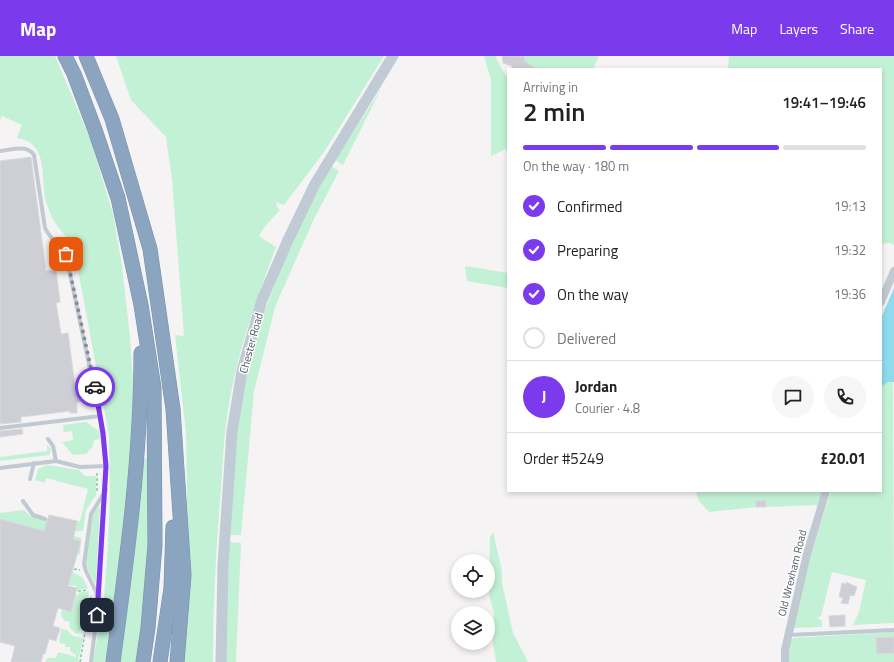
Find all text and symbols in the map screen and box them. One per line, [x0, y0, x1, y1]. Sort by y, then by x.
text: Map [20, 14, 56, 43]
text: Map [731, 18, 757, 39]
text: Layers [779, 18, 818, 39]
text: Share [840, 18, 874, 39]
text: Arriving in [523, 77, 578, 97]
text: 19:41–19:46 [782, 91, 866, 114]
text: 2 min [523, 92, 586, 131]
text: On the way · 180 m [523, 156, 629, 176]
icon: check [523, 195, 545, 217]
text: Confirmed [557, 195, 622, 218]
text: 19:13 [834, 196, 866, 216]
pin [49, 237, 83, 271]
icon: check [523, 239, 545, 261]
text: Preparing [557, 239, 618, 262]
text: 19:32 [834, 240, 866, 260]
icon: bag [55, 243, 77, 265]
icon: check [523, 283, 545, 305]
text: On the way [557, 283, 629, 306]
text: 19:36 [834, 284, 866, 304]
street label: Chester Road [235, 311, 267, 375]
text: Delivered [557, 327, 616, 350]
courier [75, 367, 115, 407]
text: Jordan [575, 375, 617, 398]
icon: car [84, 376, 106, 398]
button: chat [772, 376, 814, 418]
button: phone [824, 376, 866, 418]
text: J [542, 385, 546, 408]
text: Courier · 4.8 [575, 398, 640, 418]
text: Order #5249 [523, 447, 604, 470]
text: £20.01 [820, 447, 866, 470]
street label: Old Wrexham Road [774, 528, 811, 618]
map controls [451, 554, 495, 650]
button: locate [451, 554, 495, 598]
pin [80, 598, 114, 632]
icon: home [86, 604, 108, 626]
button: layers [451, 606, 495, 650]

